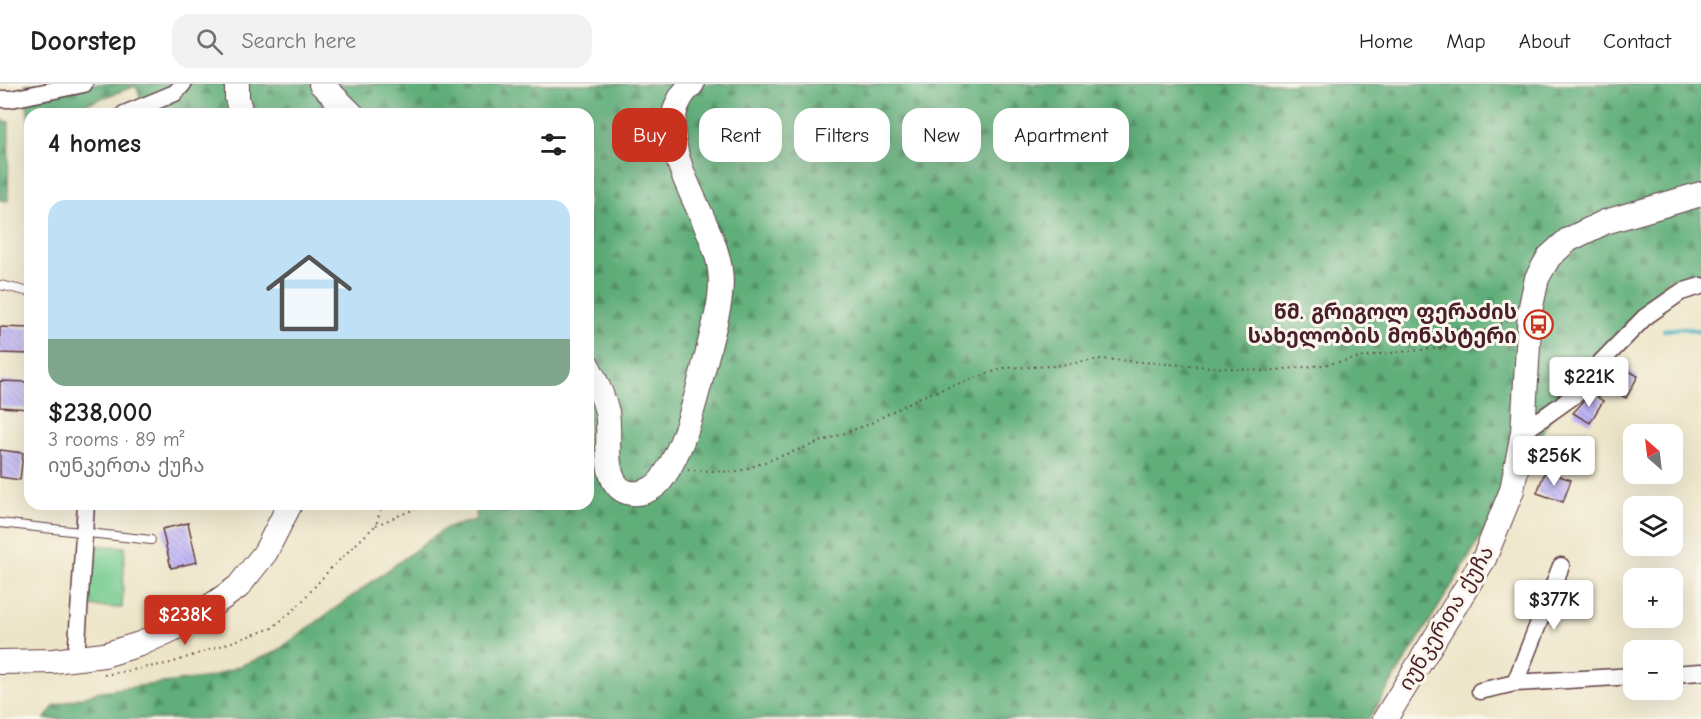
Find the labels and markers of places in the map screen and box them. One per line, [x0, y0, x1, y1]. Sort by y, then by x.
place label: წმ. გრიგოლ ფერაძის სახელობის მონასტერი [1248, 300, 1517, 349]
bus stop icon: წმ. გრიგოლ ფერაძის სახელობის მონასტერი [1522, 308, 1554, 340]
pin: $221K [1547, 357, 1631, 408]
pin: $256K [1512, 436, 1596, 487]
pin: $377K [1512, 580, 1596, 631]
pin: $238K [143, 595, 227, 646]

